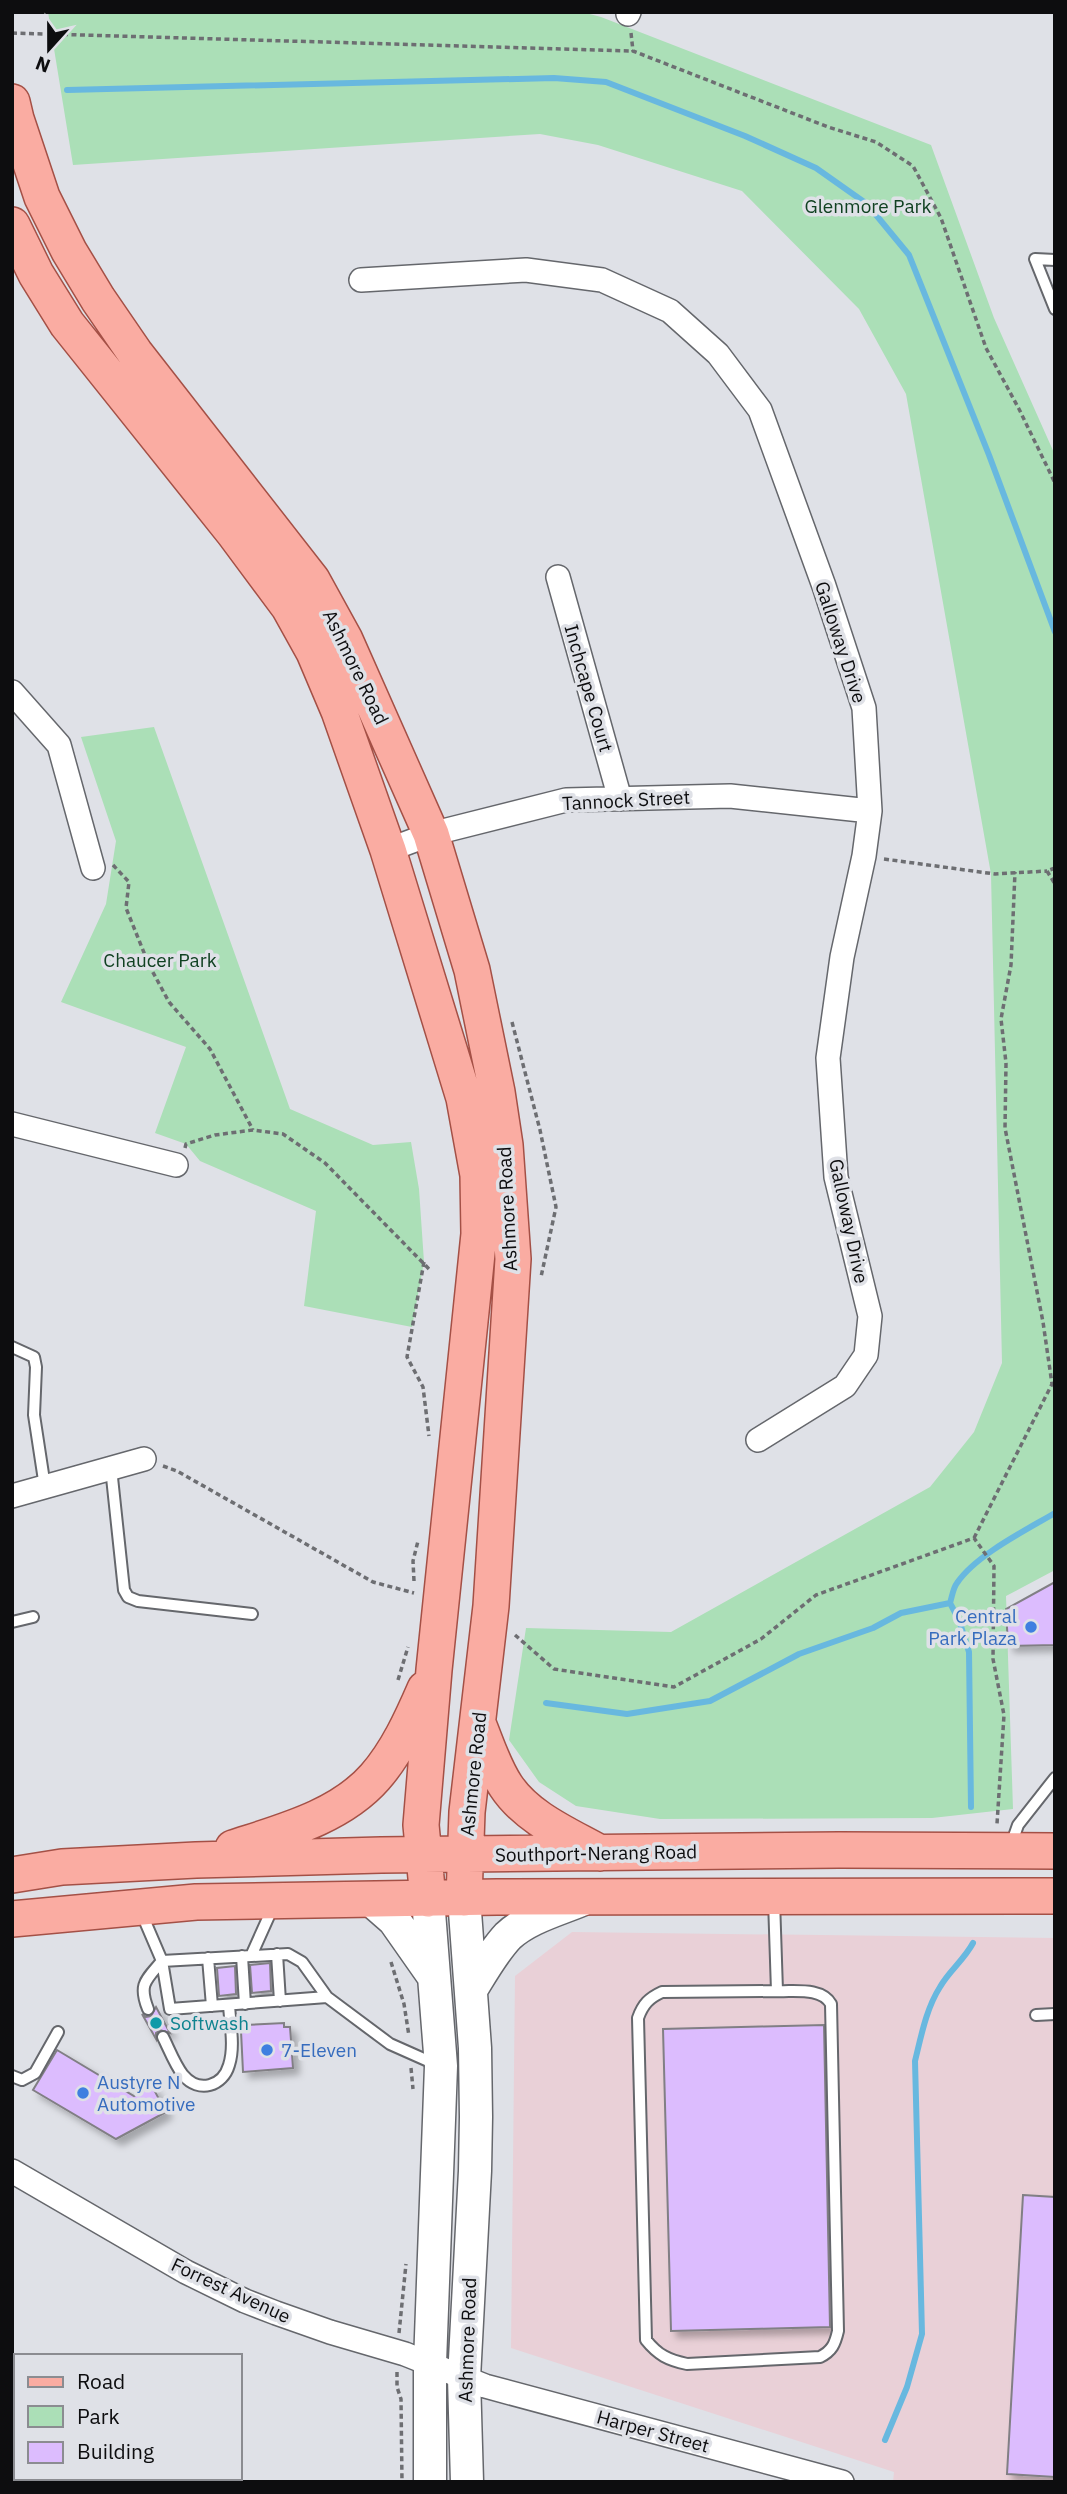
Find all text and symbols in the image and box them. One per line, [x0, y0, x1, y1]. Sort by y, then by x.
north arrow [14, 14, 84, 84]
text: N [32, 51, 54, 79]
park label: Glenmore Park [804, 194, 932, 218]
street label: Galloway Drive [810, 578, 872, 706]
street label: Ashmore Road [318, 606, 394, 728]
street label: Inchcape Court [559, 622, 619, 754]
street label: Tannock Street [561, 785, 691, 815]
park label: Chaucer Park [103, 948, 217, 972]
street label: Ashmore Road [492, 1146, 522, 1272]
street label: Galloway Drive [824, 1157, 874, 1285]
place label: Central Park Plaza [928, 1604, 1017, 1650]
marker: Central Park Plaza [1023, 1619, 1039, 1635]
street label: Ashmore Road [455, 1711, 491, 1837]
street label: Southport-Nerang Road [495, 1839, 697, 1867]
place label: Softwash [170, 2011, 249, 2035]
marker: Softwash [148, 2015, 164, 2031]
place label: 7-Eleven [281, 2038, 357, 2062]
marker: 7-Eleven [259, 2042, 275, 2058]
place label: Austyre N Automotive [97, 2070, 195, 2116]
marker: Austyre N Automotive [75, 2085, 91, 2101]
street label: Forrest Avenue [168, 2252, 294, 2328]
street label: Ashmore Road [453, 2277, 481, 2403]
legend [14, 2354, 242, 2480]
text: Road [77, 2367, 125, 2395]
text: Park [77, 2402, 120, 2430]
street label: Harper Street [594, 2404, 712, 2458]
text: Building [77, 2437, 154, 2465]

